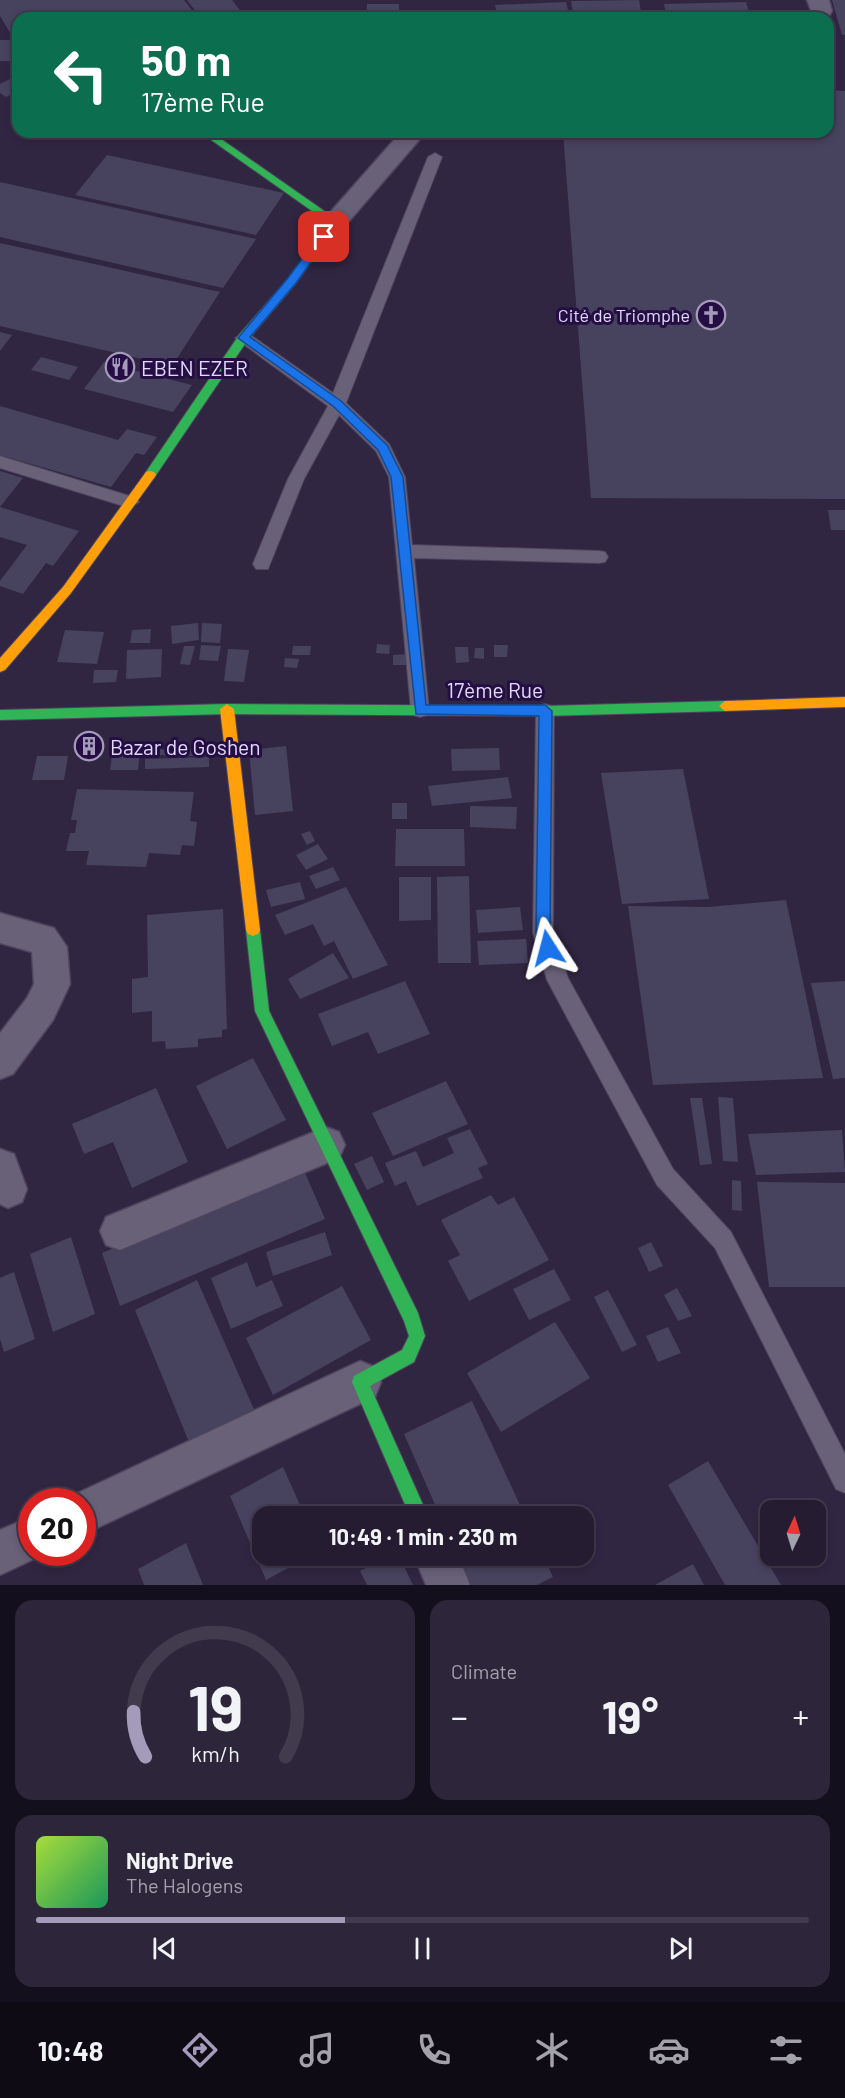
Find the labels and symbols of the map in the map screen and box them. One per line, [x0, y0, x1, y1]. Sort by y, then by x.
pin [298, 211, 349, 262]
church icon: Cité de Triomphe [695, 299, 727, 331]
place label: Cité de Triomphe [558, 304, 690, 326]
restaurant icon: EBEN EZER [104, 351, 136, 383]
place label: EBEN EZER [141, 355, 248, 380]
street label: 17ème Rue [447, 677, 543, 702]
building icon: Bazar de Goshen [73, 730, 105, 762]
place label: Bazar de Goshen [110, 734, 261, 759]
position arrow [516, 916, 580, 980]
speed limit sign: 20 [18, 1488, 96, 1566]
north arrow [760, 1500, 826, 1566]

